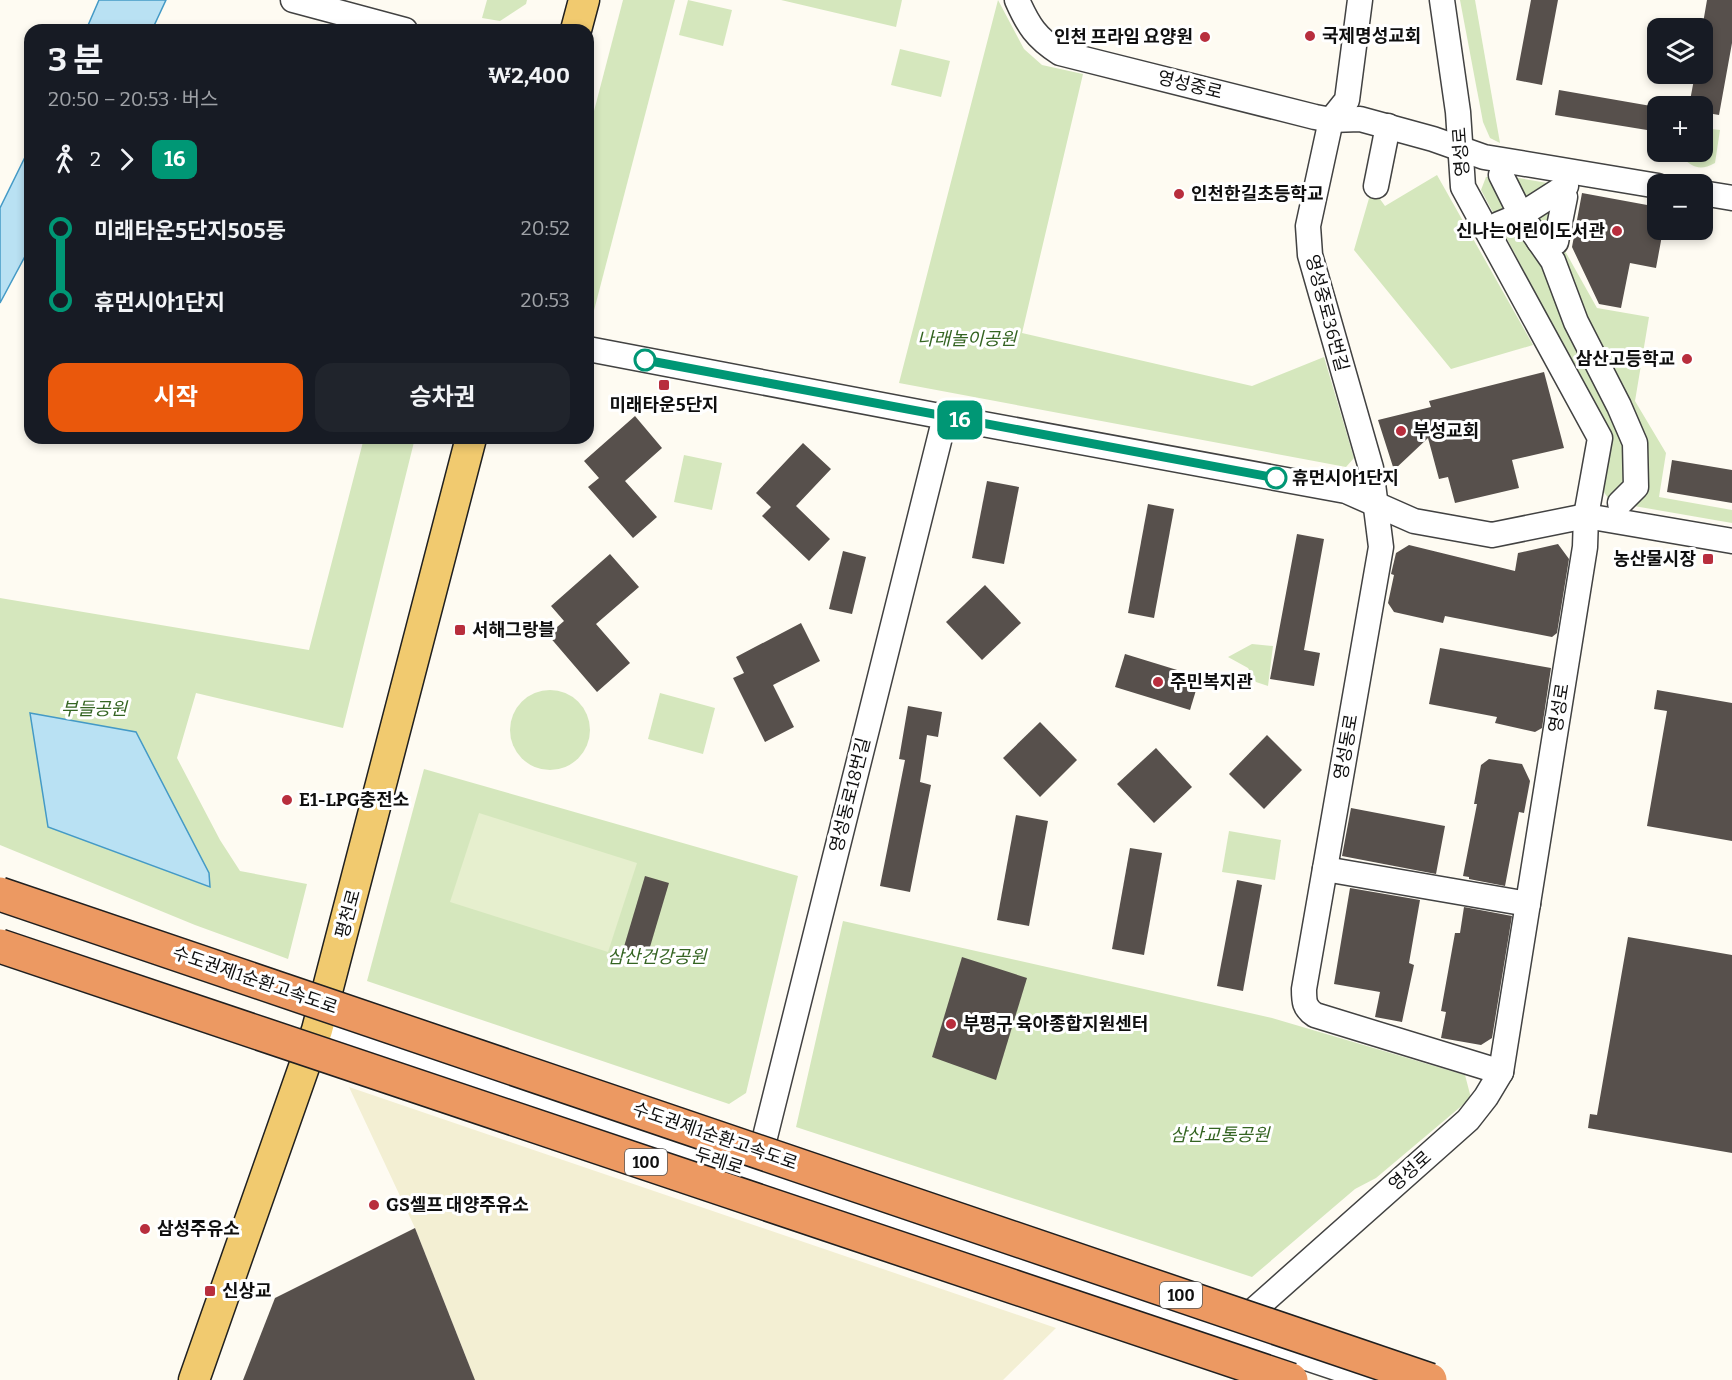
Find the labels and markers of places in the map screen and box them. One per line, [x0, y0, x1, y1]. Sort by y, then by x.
place label: 국제명성교회 [1322, 25, 1421, 47]
place label: 인천 프라임 요양원 [1054, 26, 1193, 48]
marker: 국제명성교회 [1303, 29, 1317, 43]
marker: 인천 프라임 요양원 [1198, 30, 1212, 44]
place label: 인천한길초등학교 [1191, 183, 1323, 205]
marker: 인천한길초등학교 [1172, 187, 1186, 201]
place label: 신나는어린이도서관 [1456, 220, 1605, 242]
marker: 신나는어린이도서관 [1610, 224, 1624, 238]
place label: 삼산고등학교 [1576, 348, 1675, 370]
unlabelled marker [634, 349, 656, 371]
marker: 삼산고등학교 [1680, 352, 1694, 366]
marker: 미래타운5단지 [657, 378, 671, 392]
place label: 미래타운5단지 [609, 394, 719, 416]
place label: 부성교회 [1413, 420, 1479, 442]
marker: 부성교회 [1394, 424, 1408, 438]
marker: 휴먼시아1단지 [1265, 467, 1287, 489]
place label: 휴먼시아1단지 [1292, 467, 1399, 489]
place label: 농산물시장 [1613, 548, 1696, 570]
marker: 농산물시장 [1701, 552, 1715, 566]
place label: 서해그랑블 [472, 619, 555, 641]
marker: 서해그랑블 [453, 623, 467, 637]
place label: 주민복지관 [1170, 671, 1253, 693]
marker: 주민복지관 [1151, 675, 1165, 689]
place label: E1-LPG충전소 [299, 789, 409, 811]
marker: E1-LPG충전소 [280, 793, 294, 807]
place label: 부평구 육아종합지원센터 [963, 1013, 1148, 1035]
marker: 부평구 육아종합지원센터 [944, 1017, 958, 1031]
place label: GS셀프 대양주유소 [386, 1194, 529, 1216]
marker: GS셀프 대양주유소 [367, 1198, 381, 1212]
place label: 삼성주유소 [157, 1218, 240, 1240]
marker: 삼성주유소 [138, 1222, 152, 1236]
place label: 신상교 [222, 1280, 272, 1302]
marker: 신상교 [203, 1284, 217, 1298]

